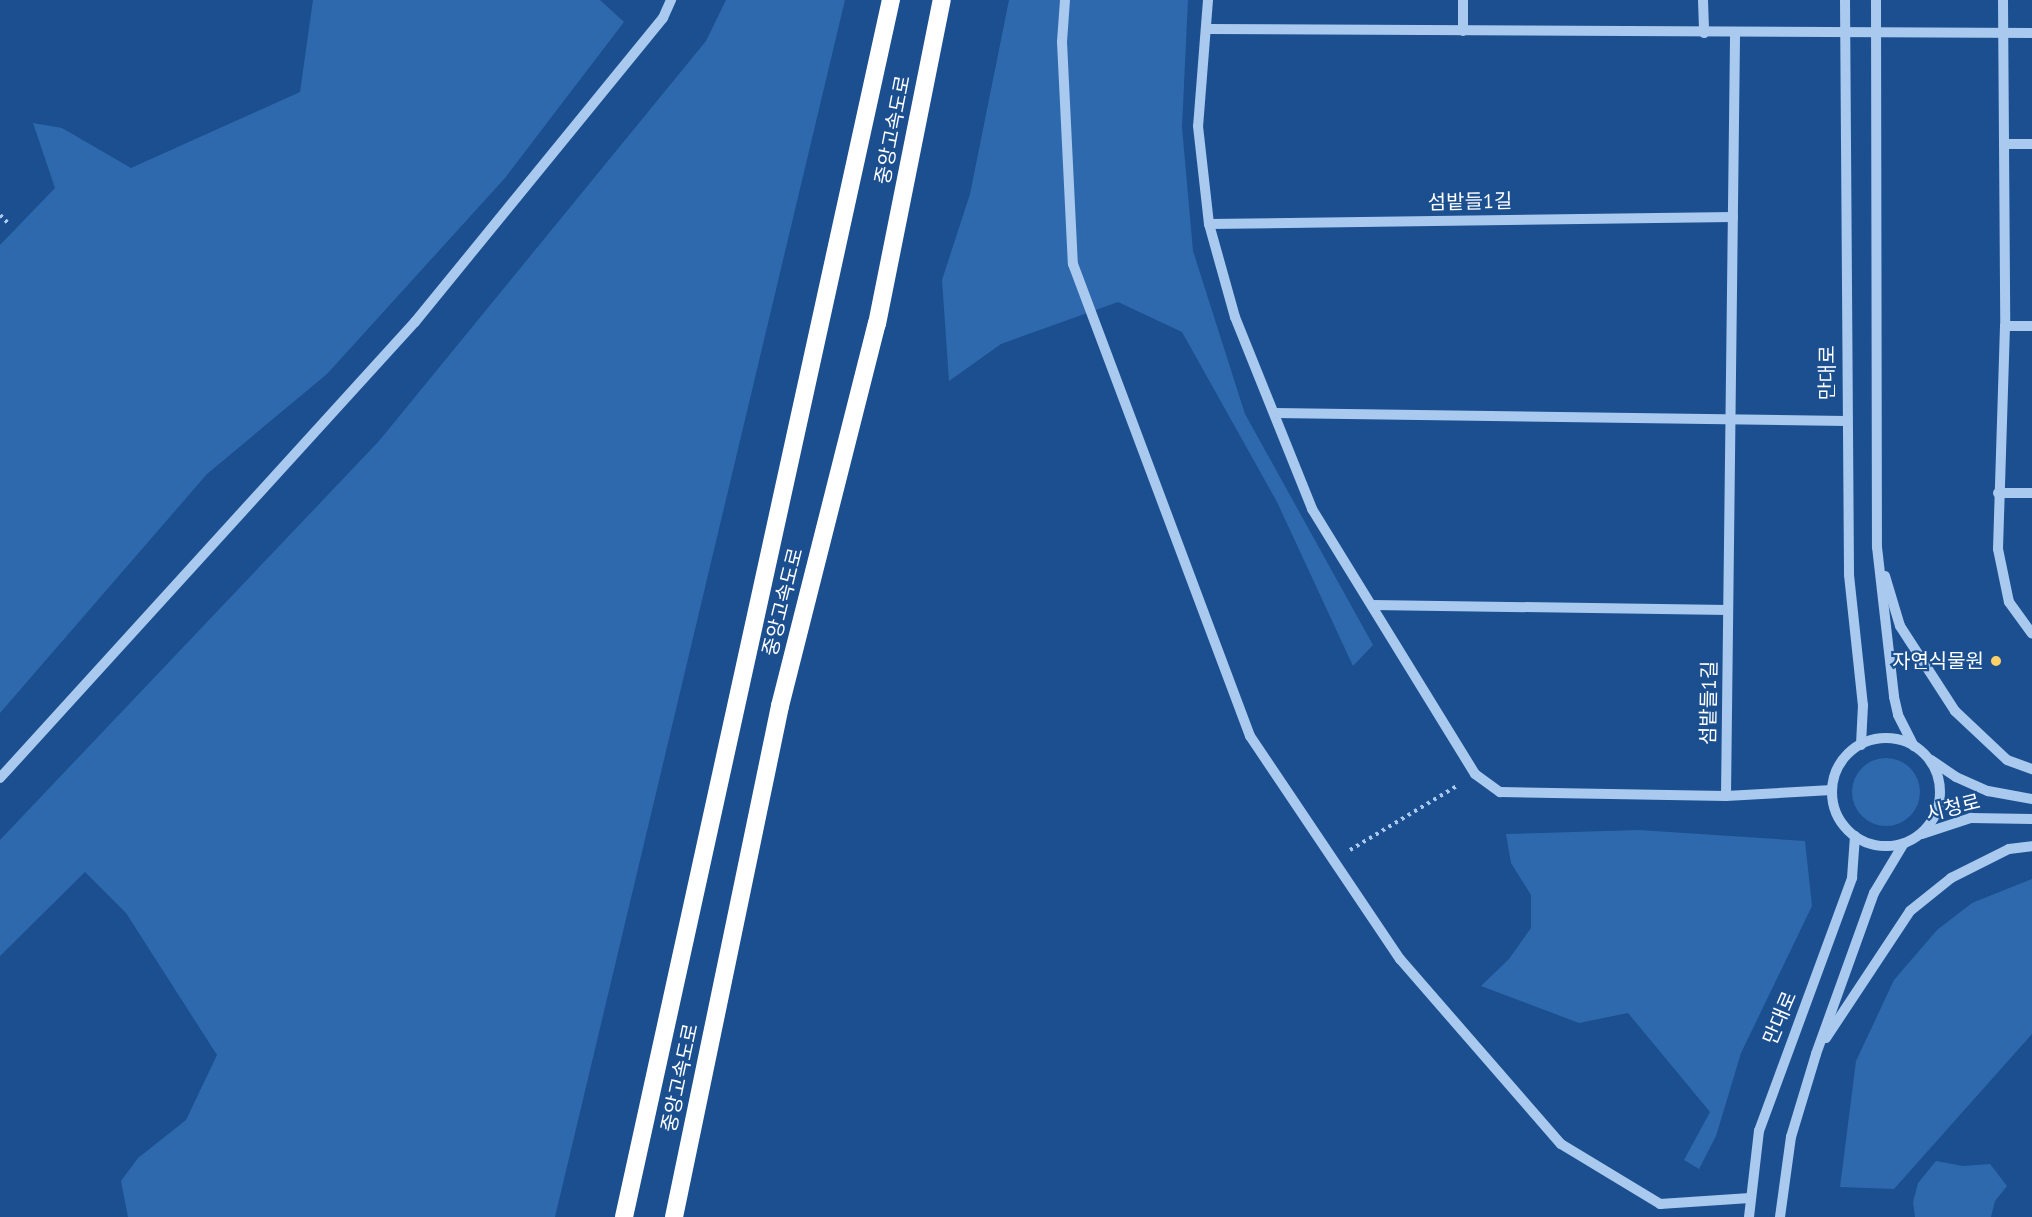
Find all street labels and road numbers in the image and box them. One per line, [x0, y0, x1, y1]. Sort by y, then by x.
street label: 중앙고속도로 [871, 74, 915, 186]
street label: 섬밭들1길 [1428, 189, 1512, 215]
street label: 만대로 [1815, 345, 1839, 401]
street label: 중앙고속도로 [758, 546, 808, 658]
street label: 섬밭들1길 [1696, 661, 1722, 745]
street label: 시청로 [1923, 790, 1983, 826]
street label: 만대로 [1758, 988, 1802, 1048]
street label: 중앙고속도로 [657, 1022, 703, 1134]

